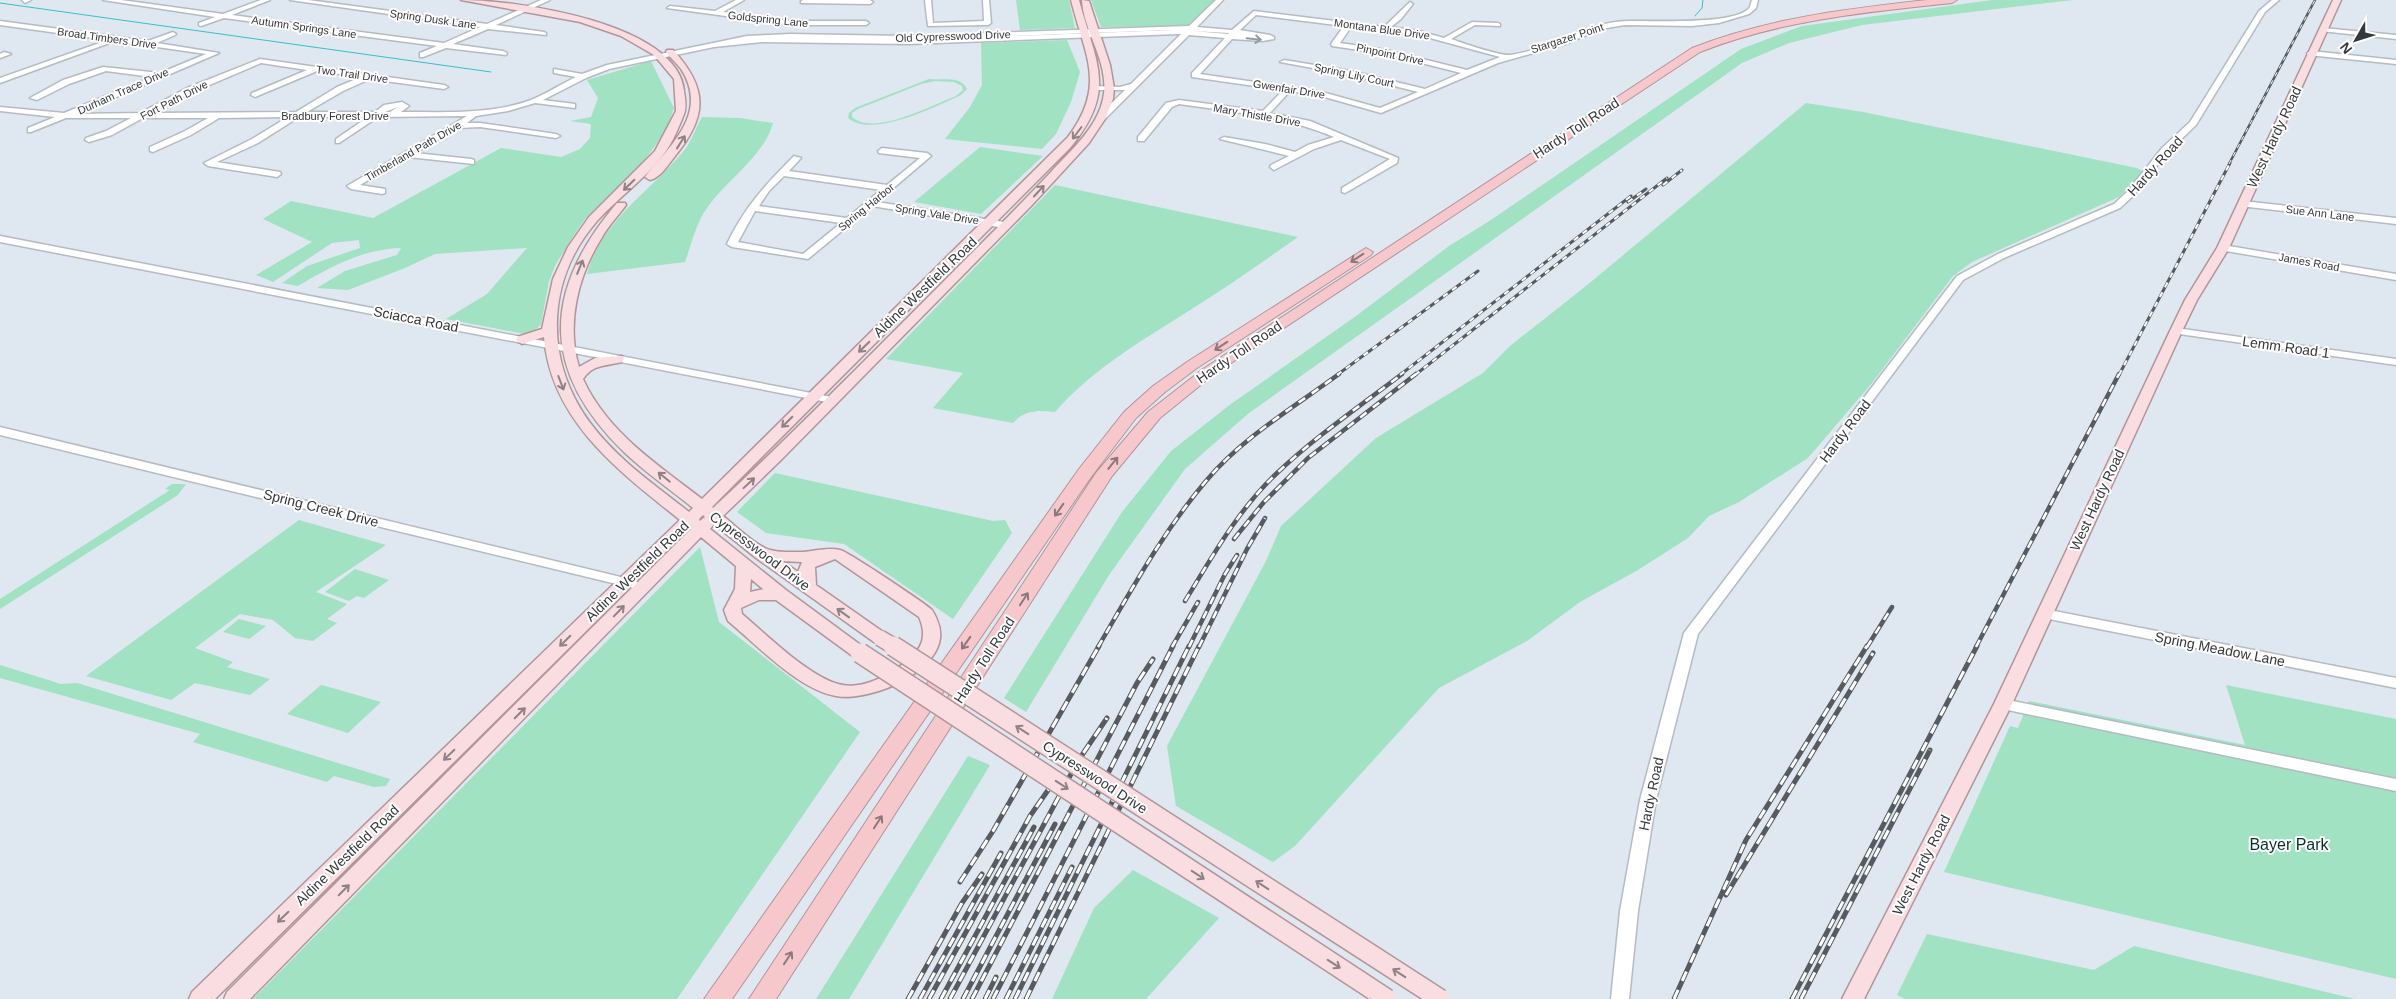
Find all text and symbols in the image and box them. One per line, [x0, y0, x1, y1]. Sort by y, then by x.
street label: Spring Dusk Lane [389, 7, 477, 31]
street label: Goldspring Lane [727, 9, 809, 29]
street label: Autumn Springs Lane [251, 14, 357, 40]
north arrow [2331, 15, 2381, 65]
street label: Montana Blue Drive [1333, 16, 1431, 42]
street label: Stargazer Point [1529, 21, 1605, 55]
street label: Broad Timbers Drive [57, 25, 157, 51]
street label: Old Cypresswood Drive [895, 28, 1011, 44]
one-way arrow [1246, 34, 1262, 43]
text: N [2336, 39, 2355, 57]
street label: Pinpoint Drive [1355, 41, 1425, 67]
street label: Spring Lily Court [1313, 61, 1395, 89]
street label: Two Trail Drive [315, 63, 389, 85]
street label: Durham Trace Drive [76, 66, 170, 116]
street label: Gwenfair Drive [1252, 77, 1326, 101]
street label: Fort Path Drive [138, 78, 210, 122]
street label: West Hardy Road [2243, 84, 2305, 190]
street label: Hardy Toll Road [1530, 94, 1622, 162]
street label: Mary Thistle Drive [1212, 101, 1302, 129]
street label: Bradbury Forest Drive [281, 110, 389, 122]
street label: Timberland Path Drive [363, 119, 463, 183]
one-way arrow [1071, 126, 1082, 139]
street label: Hardy Road [2124, 133, 2186, 199]
one-way arrow [676, 135, 686, 149]
one-way arrow [622, 179, 635, 191]
street label: Spring Harbor [836, 181, 897, 233]
one-way arrow [1033, 185, 1045, 197]
street label: Spring Vale Drive [894, 201, 980, 227]
street label: Sue Ann Lane [2285, 203, 2355, 223]
street label: Aldine Westfield Road [870, 233, 980, 341]
street label: James Road [2278, 251, 2340, 273]
one-way arrow [1351, 253, 1365, 263]
one-way arrow [576, 260, 585, 275]
street label: Sciacca Road [372, 303, 460, 335]
street label: Hardy Toll Road [1193, 318, 1285, 386]
street label: Lemm Road 1 [2241, 333, 2331, 361]
one-way arrow [857, 341, 870, 353]
one-way arrow [1214, 342, 1228, 352]
one-way arrow [557, 375, 566, 390]
street label: Hardy Road [1816, 396, 1874, 466]
one-way arrow [782, 416, 794, 428]
street label: West Hardy Road [2066, 447, 2128, 553]
one-way arrow [1108, 457, 1119, 470]
one-way arrow [658, 472, 671, 483]
one-way arrow [743, 477, 755, 489]
street label: Spring Creek Drive [262, 486, 381, 530]
one-way arrow [1054, 503, 1064, 517]
street label: Cypresswood Drive [707, 508, 813, 594]
street label: Aldine Westfield Road [582, 517, 692, 625]
one-way arrow [1019, 592, 1029, 606]
one-way arrow [613, 605, 625, 617]
one-way arrow [837, 607, 850, 618]
street label: Hardy Toll Road [950, 614, 1018, 706]
street label: Spring Meadow Lane [2154, 629, 2287, 670]
one-way arrow [559, 635, 571, 647]
one-way arrow [961, 636, 971, 650]
one-way arrow [514, 707, 526, 719]
one-way arrow [1016, 725, 1030, 735]
street label: Cypresswood Drive [1040, 737, 1150, 817]
one-way arrow [443, 749, 456, 761]
street label: Hardy Road [1635, 756, 1667, 832]
one-way arrow [1055, 780, 1069, 791]
street label: Aldine Westfield Road [292, 801, 402, 909]
street label: West Hardy Road [1889, 812, 1953, 918]
one-way arrow [873, 816, 883, 830]
park label: Bayer Park [2249, 836, 2330, 853]
one-way arrow [1191, 869, 1205, 880]
one-way arrow [1255, 879, 1269, 890]
one-way arrow [338, 884, 350, 896]
one-way arrow [277, 911, 289, 923]
one-way arrow [784, 952, 794, 966]
one-way arrow [1326, 959, 1340, 969]
one-way arrow [1392, 967, 1406, 977]

